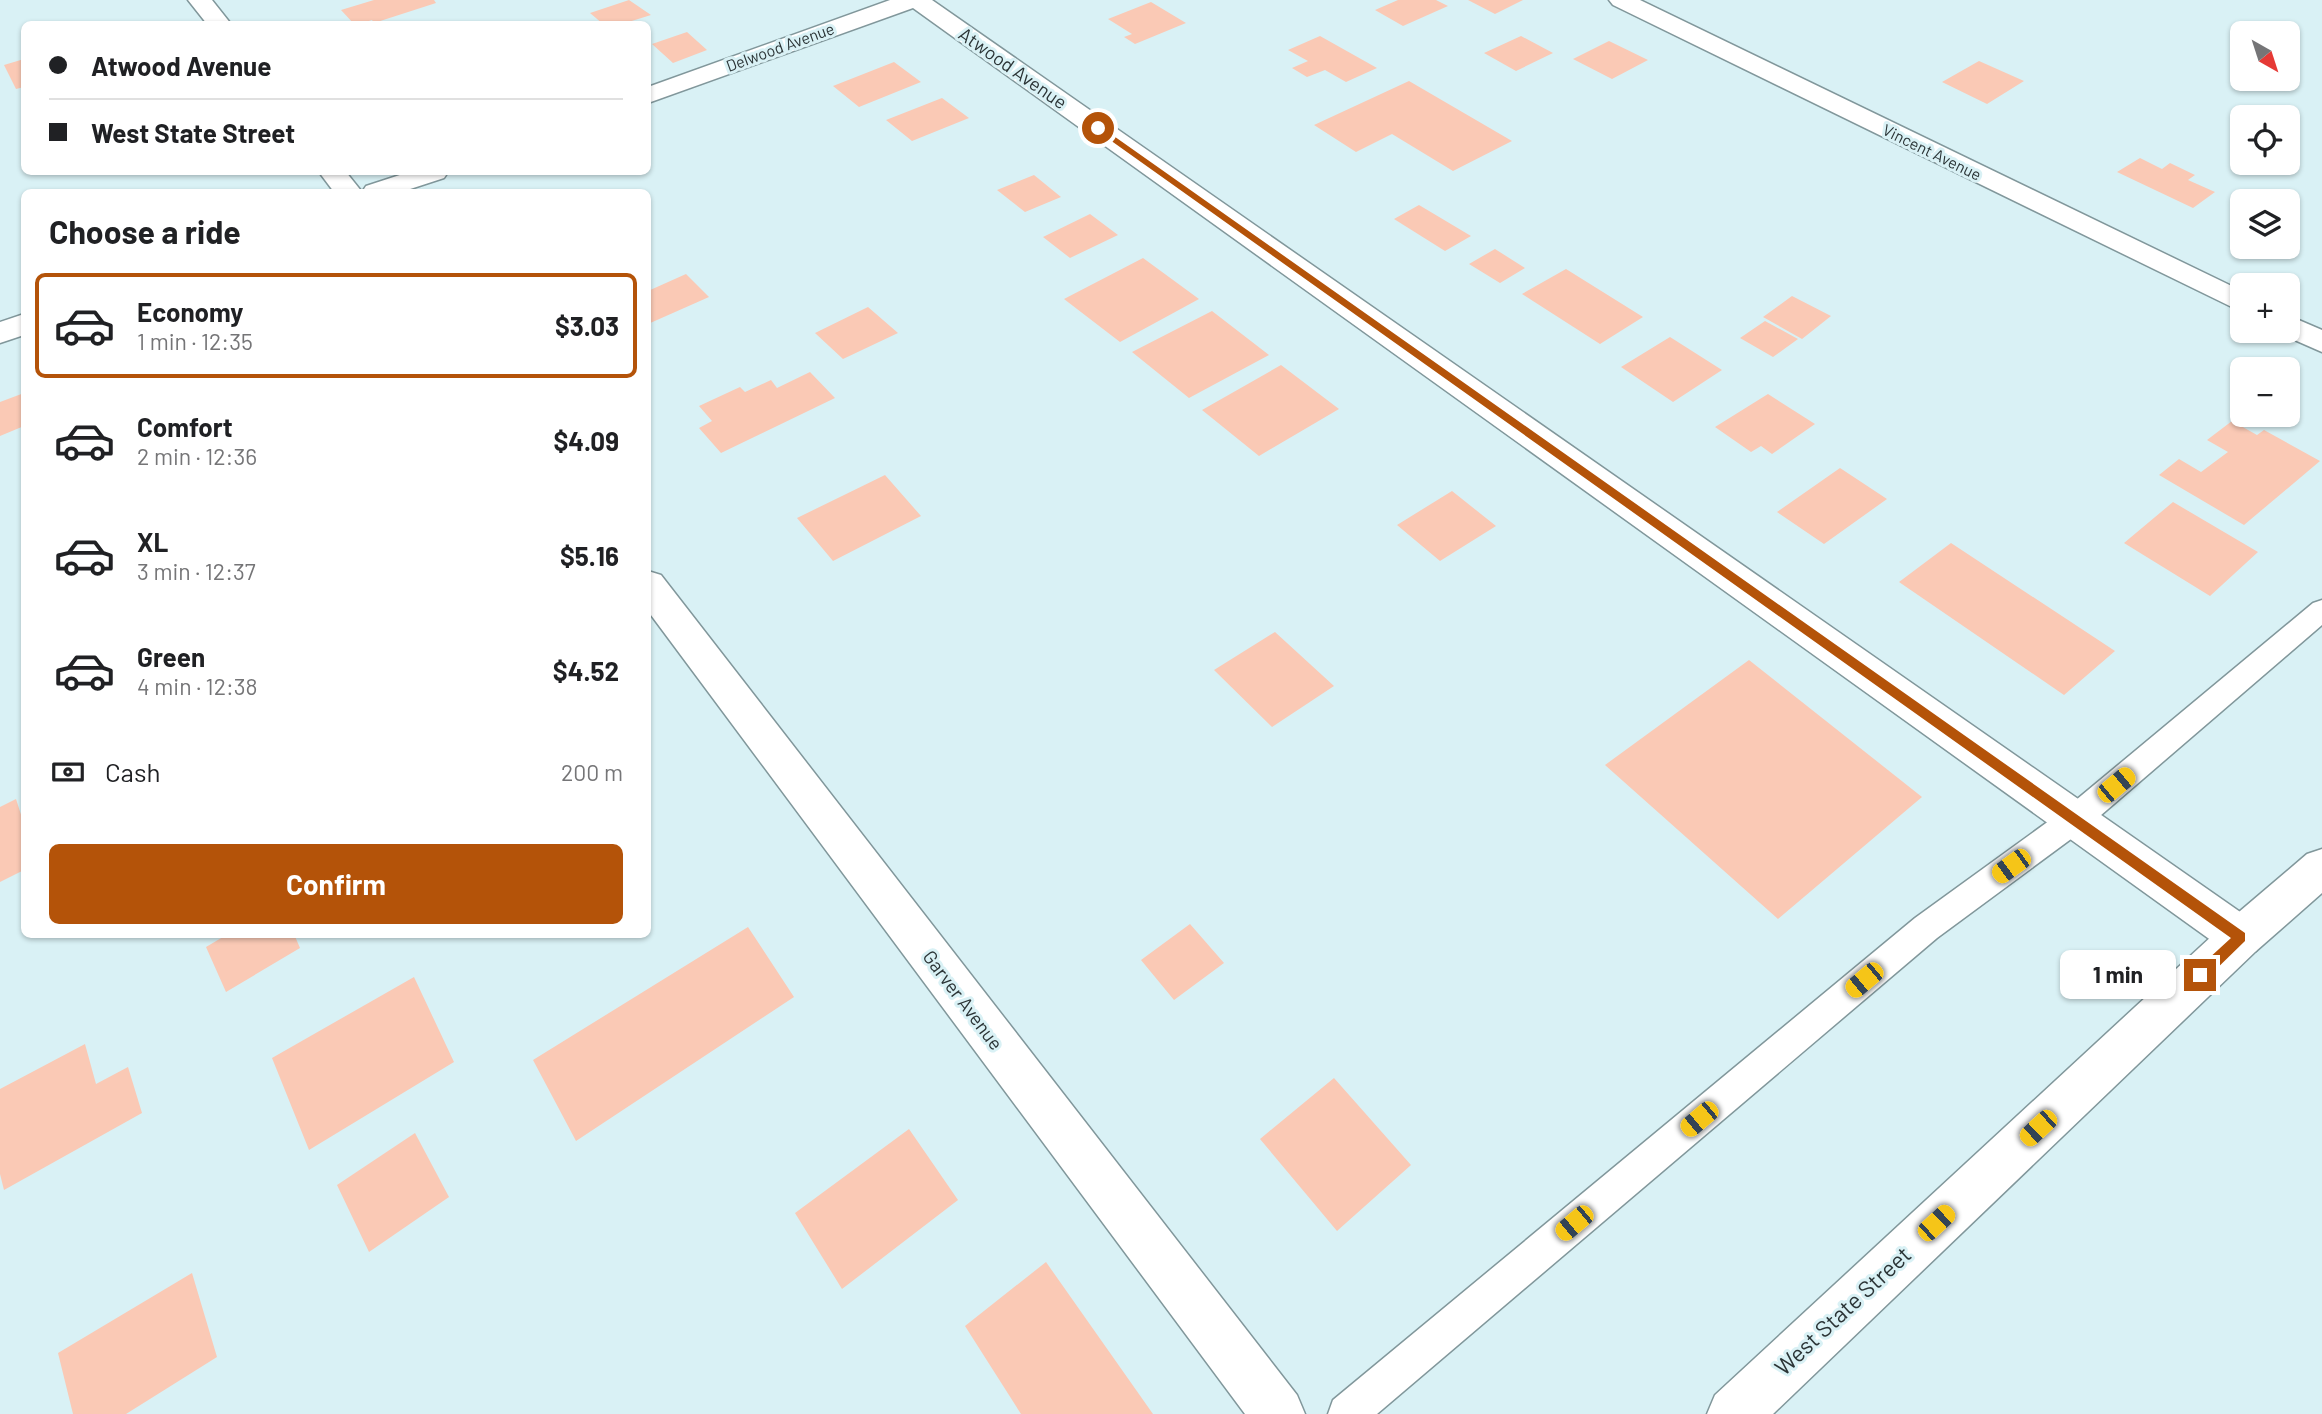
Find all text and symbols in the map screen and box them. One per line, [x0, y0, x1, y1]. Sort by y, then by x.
street label: Delwood Avenue [723, 18, 836, 75]
north arrow [2230, 21, 2300, 91]
map controls [2230, 21, 2300, 427]
street label: Atwood Avenue [955, 22, 1072, 113]
text: Atwood Avenue [91, 50, 271, 81]
button: locate [2230, 105, 2300, 175]
route start [1082, 112, 1114, 144]
text: West State Street [91, 117, 295, 148]
street label: Vincent Avenue [1880, 119, 1985, 184]
button: layers [2230, 189, 2300, 259]
text: Choose a ride [49, 212, 241, 250]
button: + [2230, 273, 2300, 343]
icon: car [53, 294, 116, 357]
text: Economy [137, 296, 243, 327]
text: $3.03 [555, 310, 619, 341]
text: 1 min · 12:35 [137, 327, 253, 355]
button: − [2230, 357, 2300, 427]
icon: car [53, 409, 116, 472]
text: Comfort [137, 411, 233, 442]
text: $4.09 [553, 425, 619, 456]
text: 2 min · 12:36 [137, 442, 257, 470]
icon: car [53, 524, 116, 587]
text: XL [137, 526, 168, 557]
text: $5.16 [560, 540, 619, 571]
text: 3 min · 12:37 [137, 557, 256, 585]
icon: car [53, 639, 116, 702]
text: Green [137, 641, 205, 672]
text: $4.52 [553, 655, 619, 686]
text: 4 min · 12:38 [137, 672, 258, 700]
icon: cash [49, 753, 87, 791]
text: Cash [105, 756, 160, 787]
text: 200 m [561, 758, 623, 786]
car [2094, 763, 2139, 807]
button: Confirm [49, 844, 623, 924]
car [1988, 845, 2035, 887]
street label: Garver Avenue [919, 945, 1008, 1054]
callout: 1 min [2060, 950, 2176, 1000]
car [1842, 958, 1887, 1002]
route end [2184, 959, 2216, 991]
text: 1 min [2093, 960, 2143, 988]
car [1677, 1097, 1722, 1141]
car [2016, 1106, 2061, 1150]
car [1552, 1201, 1597, 1245]
car [1914, 1201, 1959, 1245]
street label: West State Street [1768, 1240, 1916, 1381]

